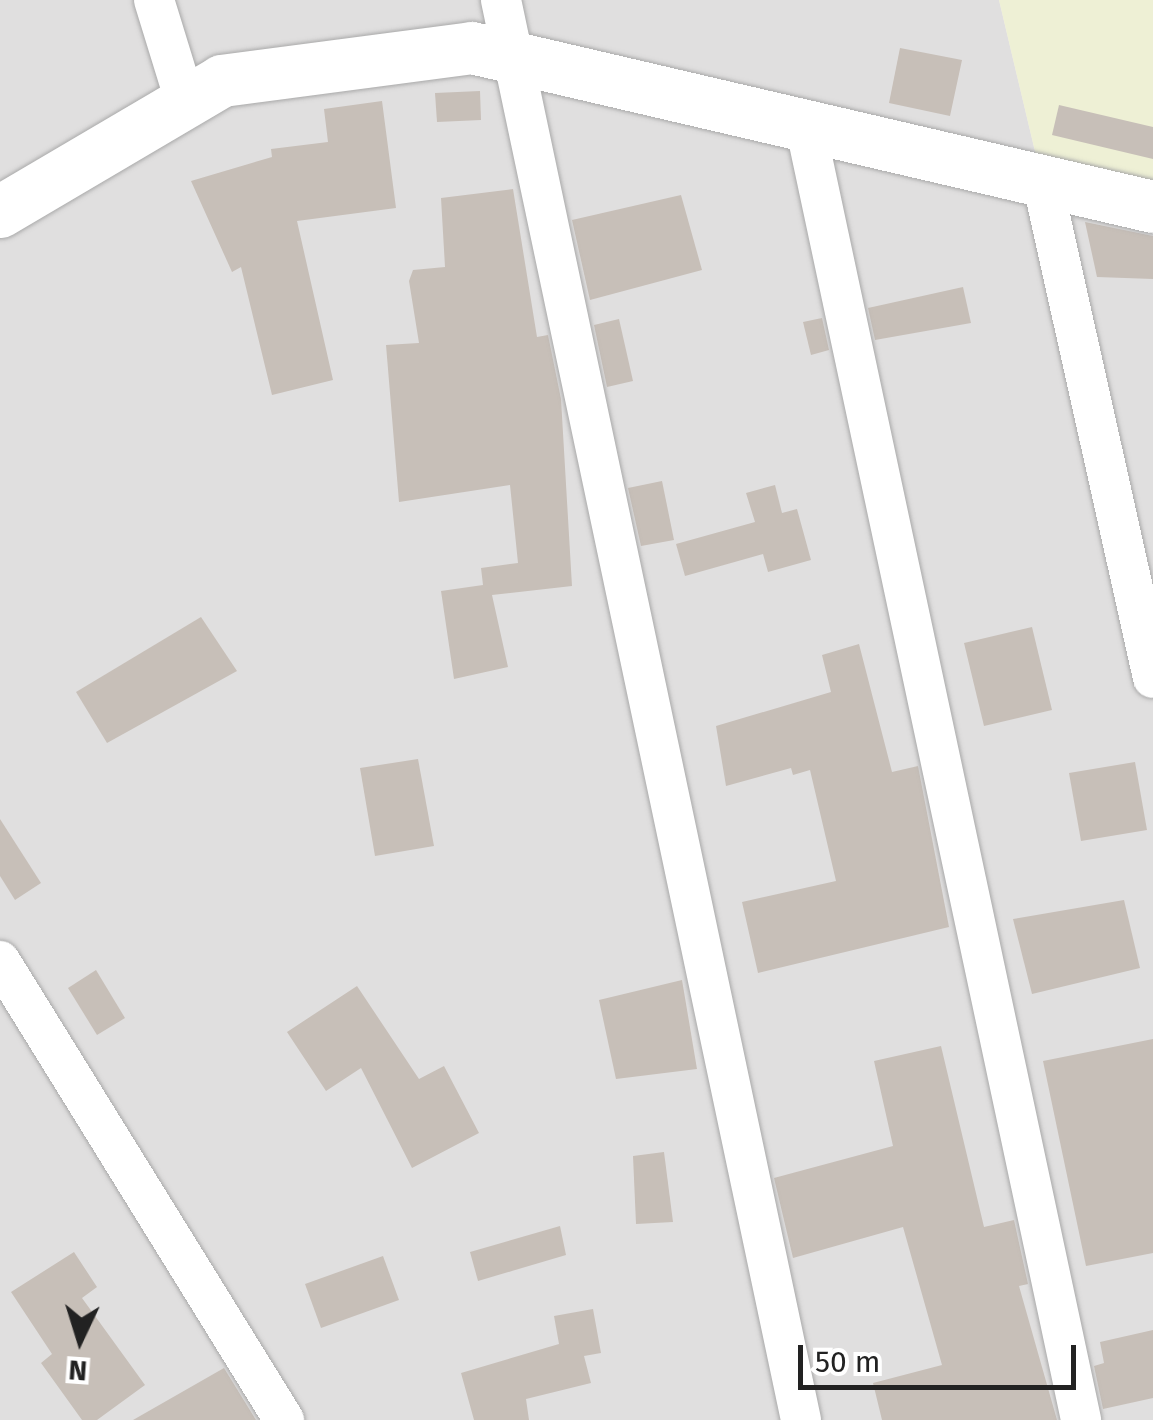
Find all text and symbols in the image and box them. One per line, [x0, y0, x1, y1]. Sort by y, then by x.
north arrow [30, 1290, 130, 1390]
scale bar [803, 1325, 1080, 1387]
text: 50 m [815, 1344, 880, 1380]
text: N [67, 1353, 88, 1388]

